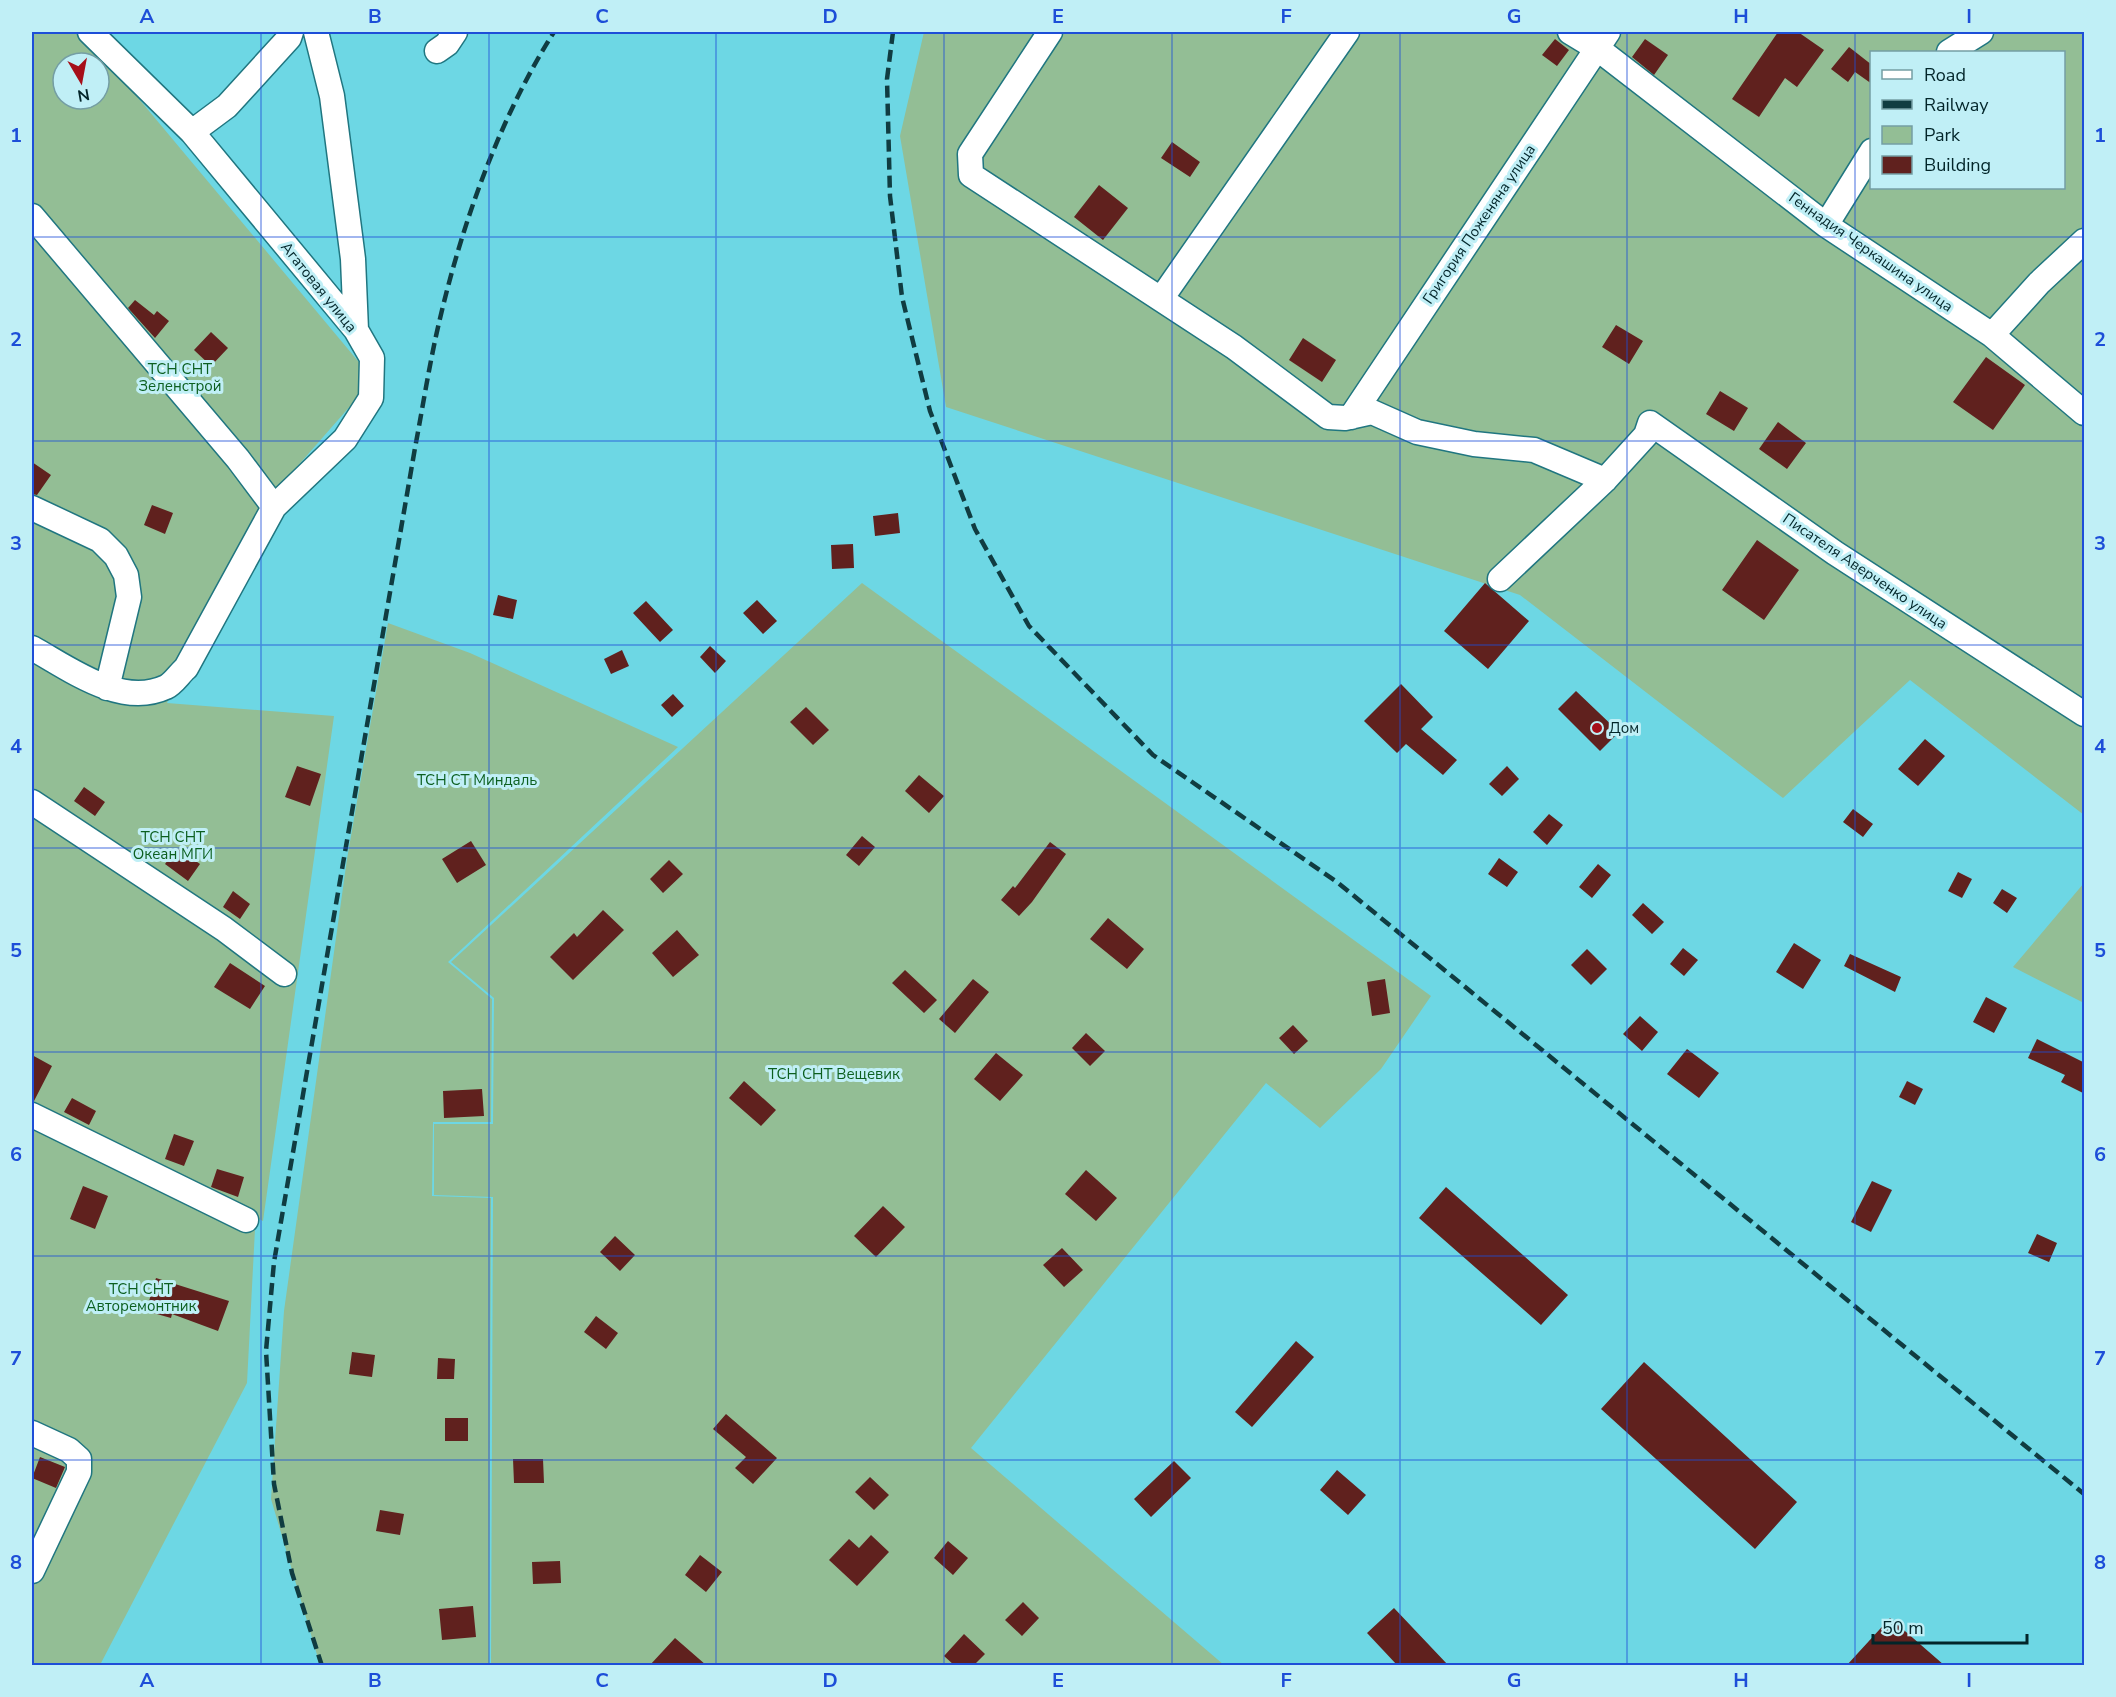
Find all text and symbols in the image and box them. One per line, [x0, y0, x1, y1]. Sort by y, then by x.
text: A [140, 3, 155, 30]
text: B [368, 3, 382, 30]
text: C [595, 3, 609, 30]
text: D [822, 3, 838, 30]
text: E [1052, 3, 1064, 30]
text: F [1280, 3, 1292, 30]
text: G [1507, 3, 1521, 30]
text: H [1733, 3, 1749, 30]
text: I [1966, 3, 1972, 30]
north arrow [51, 51, 111, 111]
legend [1870, 51, 2065, 189]
text: Road [1924, 63, 1966, 87]
text: N [76, 83, 91, 107]
text: Railway [1924, 93, 1989, 117]
text: 1 [10, 122, 22, 149]
text: 1 [2094, 122, 2106, 149]
text: Park [1924, 123, 1961, 147]
street label: Григория Поженяна улица [1418, 140, 1540, 308]
text: Building [1924, 153, 1991, 177]
street label: Геннадия Черкашина улица [1785, 188, 1957, 316]
street label: Агатовая улица [276, 238, 362, 336]
text: 2 [10, 326, 22, 353]
text: 2 [2094, 326, 2106, 353]
park label: ТСН СНТ Зеленстрой [138, 359, 222, 396]
street label: Писателя Аверченко улица [1779, 508, 1951, 634]
text: 3 [10, 530, 22, 557]
text: 3 [2094, 530, 2106, 557]
place label: Дом [1609, 718, 1639, 738]
marker: Дом [1590, 721, 1604, 735]
text: 4 [10, 733, 22, 760]
text: 4 [2094, 733, 2106, 760]
park label: ТСН СТ Миндаль [417, 770, 537, 790]
park label: ТСН СНТ Океан МГИ [133, 827, 213, 864]
text: 5 [10, 937, 22, 964]
text: 5 [2094, 937, 2106, 964]
park label: ТСН СНТ Вещевик [768, 1064, 900, 1084]
text: 6 [10, 1141, 22, 1168]
text: 6 [2094, 1141, 2106, 1168]
park label: ТСН СНТ Авторемонтник [86, 1279, 196, 1316]
text: 7 [10, 1345, 22, 1372]
text: 7 [2094, 1345, 2106, 1372]
text: 8 [10, 1549, 22, 1576]
text: 8 [2094, 1549, 2106, 1576]
scale bar [1873, 1607, 2028, 1645]
text: 50 m [1882, 1616, 1924, 1640]
text: A [140, 1667, 155, 1694]
text: B [368, 1667, 382, 1694]
text: C [595, 1667, 609, 1694]
text: D [822, 1667, 838, 1694]
text: E [1052, 1667, 1064, 1694]
text: F [1280, 1667, 1292, 1694]
text: G [1507, 1667, 1521, 1694]
text: H [1733, 1667, 1749, 1694]
text: I [1966, 1667, 1972, 1694]

